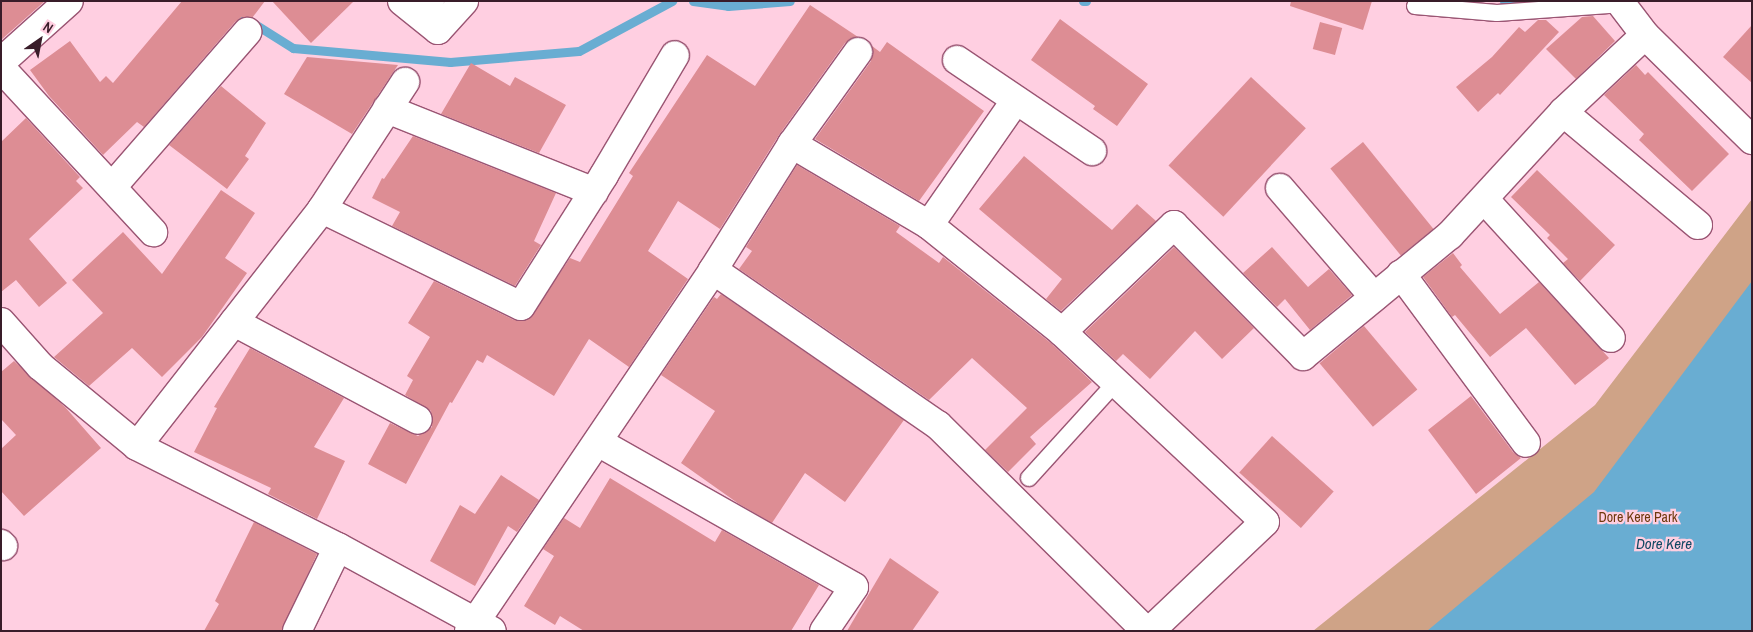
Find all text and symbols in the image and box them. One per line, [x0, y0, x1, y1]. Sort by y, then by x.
north arrow [15, 15, 65, 65]
text: N [40, 18, 57, 37]
park label: Dore Kere Park [1598, 509, 1678, 525]
water label: Dore Kere [1636, 535, 1692, 553]

